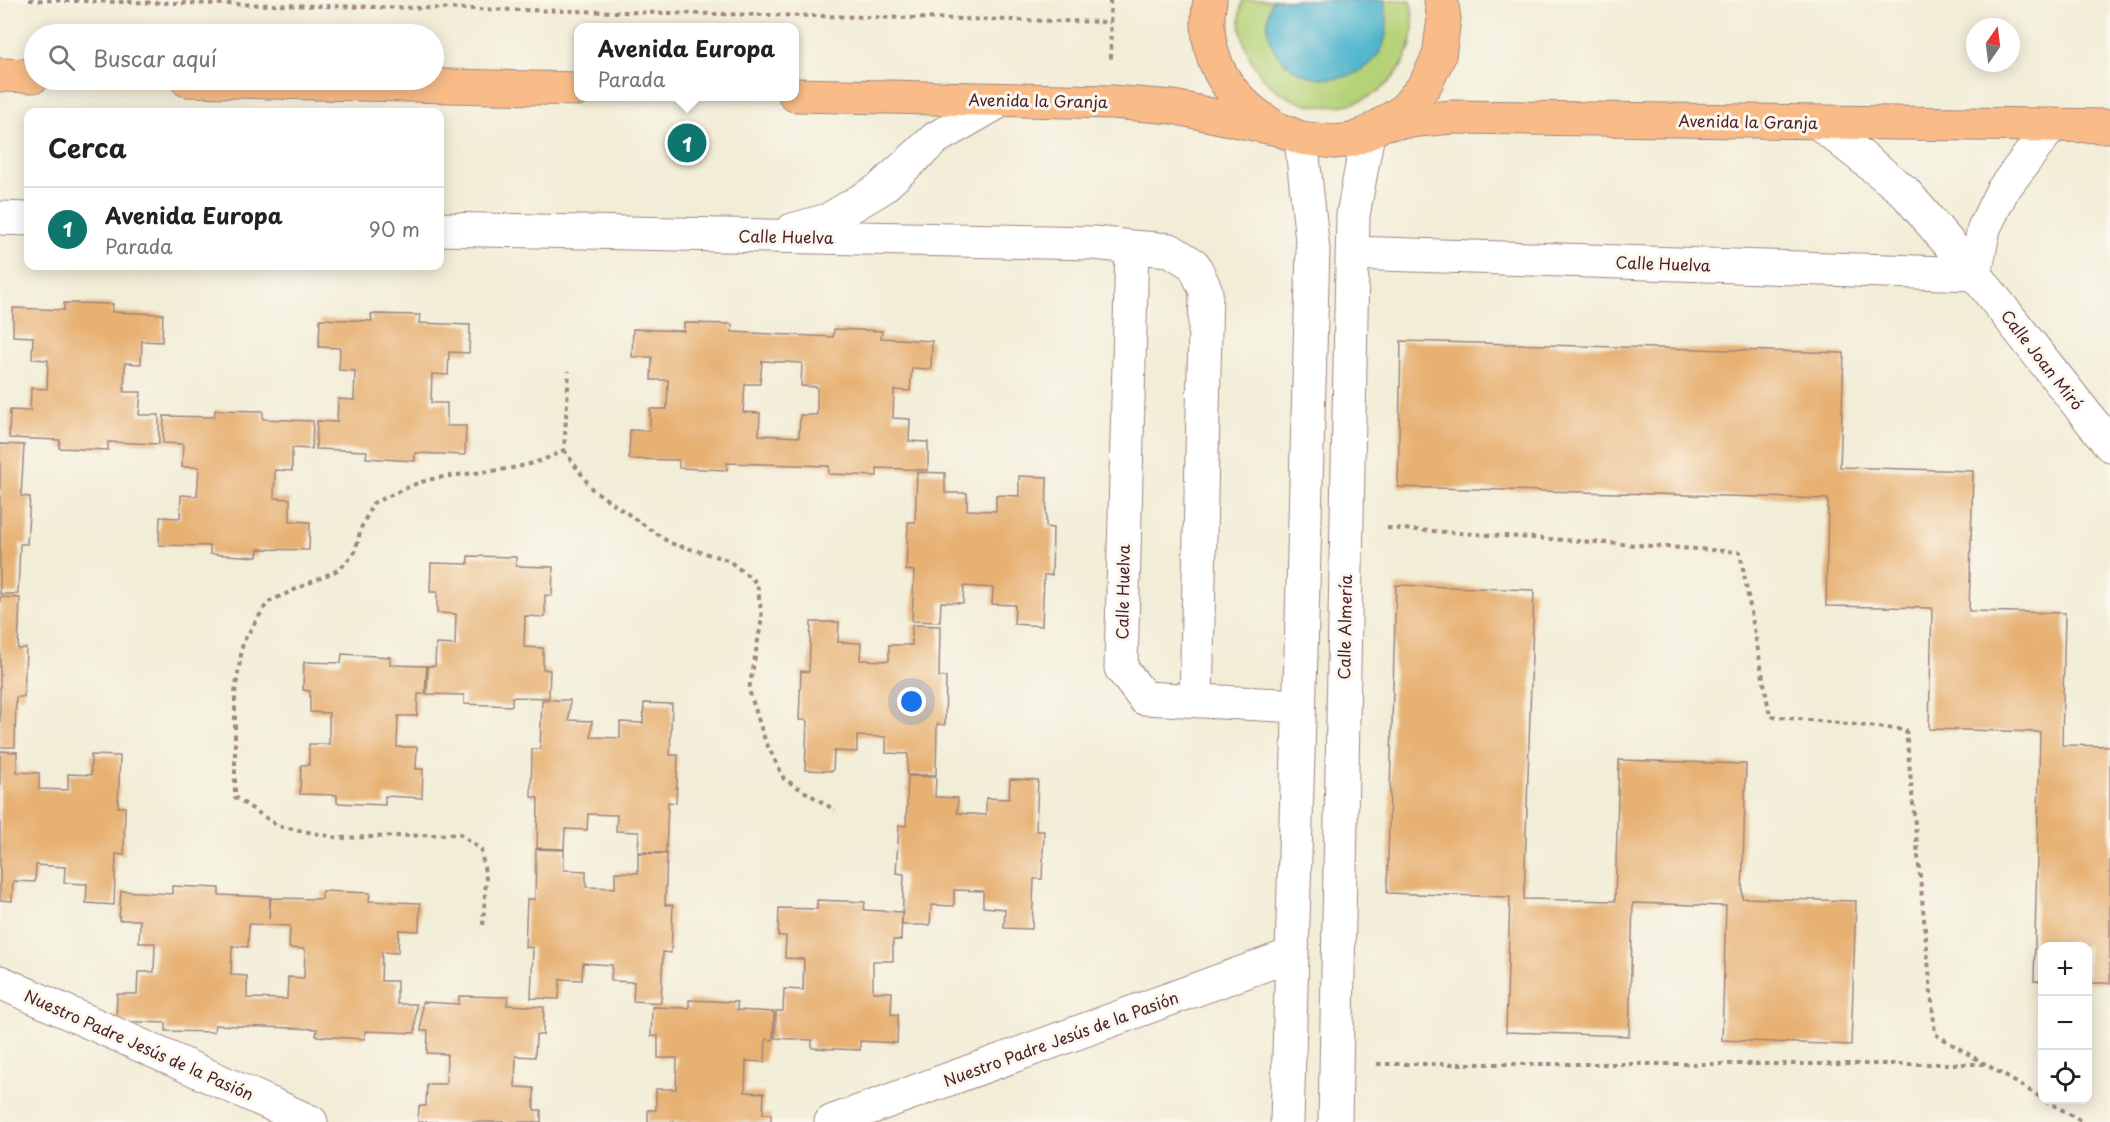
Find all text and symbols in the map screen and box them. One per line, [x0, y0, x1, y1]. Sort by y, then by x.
north arrow [1966, 18, 2020, 72]
popup [574, 23, 799, 101]
search box [24, 24, 444, 90]
text: Avenida Europa [598, 31, 775, 64]
icon: search [45, 41, 78, 74]
text: Buscar aquí [93, 41, 217, 74]
text: Parada [598, 64, 665, 94]
street label: Avenida la Granja [968, 87, 1108, 113]
street label: Avenida la Granja [1678, 108, 1818, 134]
pin: 1 [668, 120, 706, 166]
text: Cerca [48, 128, 127, 167]
text: Avenida Europa [105, 198, 283, 231]
text: 1 [63, 214, 72, 244]
text: 90 m [369, 214, 420, 244]
street label: Calle Huelva [738, 223, 834, 249]
text: Parada [105, 231, 173, 261]
street label: Calle Huelva [1615, 249, 1711, 277]
street label: Calle Joan Miró [1996, 304, 2090, 415]
street label: Calle Huelva [1109, 544, 1135, 640]
street label: Calle Almería [1331, 574, 1357, 680]
your location [897, 687, 926, 716]
map controls [2038, 942, 2092, 1104]
button: + [2038, 942, 2092, 996]
street label: Nuestro Padre Jesús de la Pasión [21, 983, 258, 1106]
street label: Nuestro Padre Jesús de la Pasión [940, 984, 1182, 1092]
button: − [2038, 996, 2092, 1050]
button: locate [2038, 1050, 2092, 1104]

